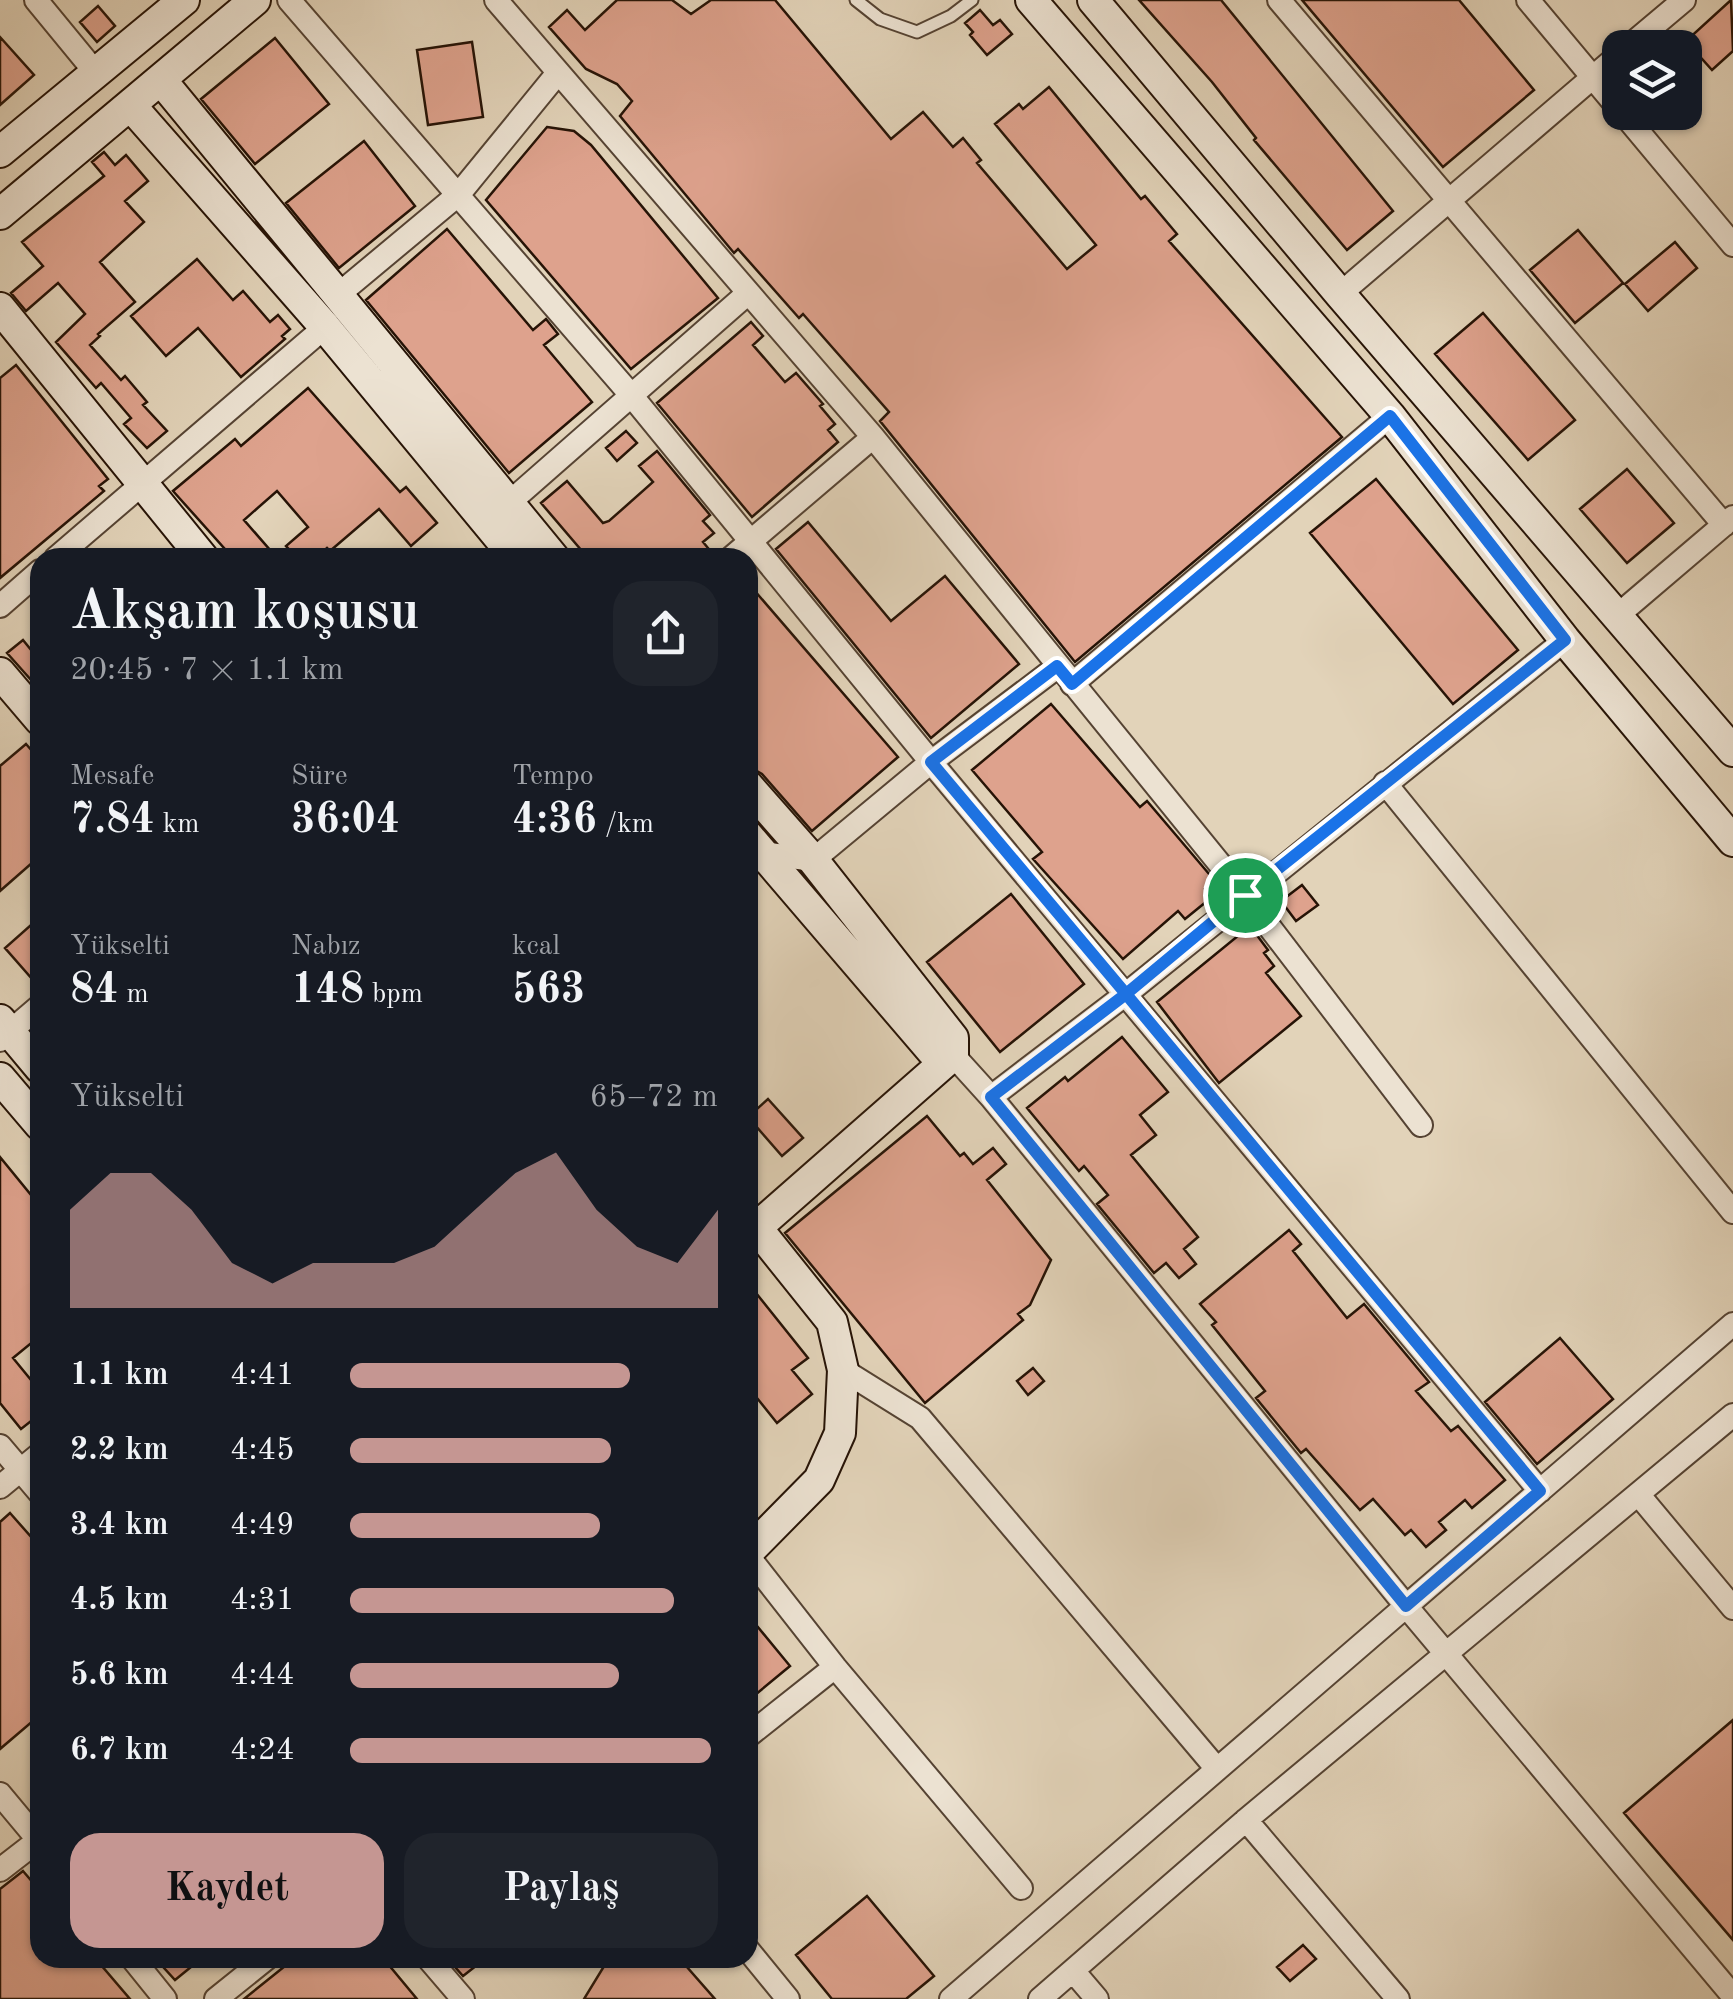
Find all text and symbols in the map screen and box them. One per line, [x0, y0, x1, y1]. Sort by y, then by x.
map controls [1602, 30, 1702, 130]
button: layers [1602, 30, 1702, 130]
button: share [613, 581, 718, 686]
text: Akşam koşusu [70, 586, 420, 641]
text: 20:45 · 7 × 1.1 km [70, 655, 344, 687]
text: Mesafe [70, 763, 154, 791]
text: Süre [291, 763, 348, 791]
text: Tempo [512, 763, 594, 791]
text: 7.84 [70, 800, 155, 842]
text: 36:04 [291, 800, 400, 842]
text: 4:36 [512, 800, 597, 842]
text: km [155, 811, 199, 839]
text: /km [597, 811, 654, 839]
pin [1203, 853, 1288, 938]
icon: arrive [1218, 868, 1273, 923]
text: Yükselti [70, 933, 170, 961]
text: Nabız [291, 933, 361, 961]
text: kcal [512, 933, 560, 961]
text: 84 [70, 970, 119, 1012]
text: 148 [291, 970, 364, 1012]
text: 563 [512, 970, 585, 1012]
text: m [119, 981, 149, 1009]
text: bpm [364, 981, 423, 1009]
text: Yükselti [70, 1082, 184, 1114]
text: 65–72 m [590, 1082, 718, 1114]
text: 1.1 km [70, 1360, 169, 1392]
text: 4:41 [230, 1360, 295, 1392]
text: 2.2 km [70, 1435, 169, 1467]
text: 4:45 [230, 1435, 295, 1467]
text: 3.4 km [70, 1510, 169, 1542]
text: 4:49 [230, 1510, 295, 1542]
text: 4.5 km [70, 1585, 169, 1617]
text: 4:31 [230, 1585, 295, 1617]
text: 5.6 km [70, 1660, 169, 1692]
text: 4:44 [230, 1660, 295, 1692]
text: 6.7 km [70, 1735, 169, 1767]
text: 4:24 [230, 1735, 295, 1767]
button: Kaydet [70, 1833, 384, 1948]
button: Paylaş [404, 1833, 718, 1948]

